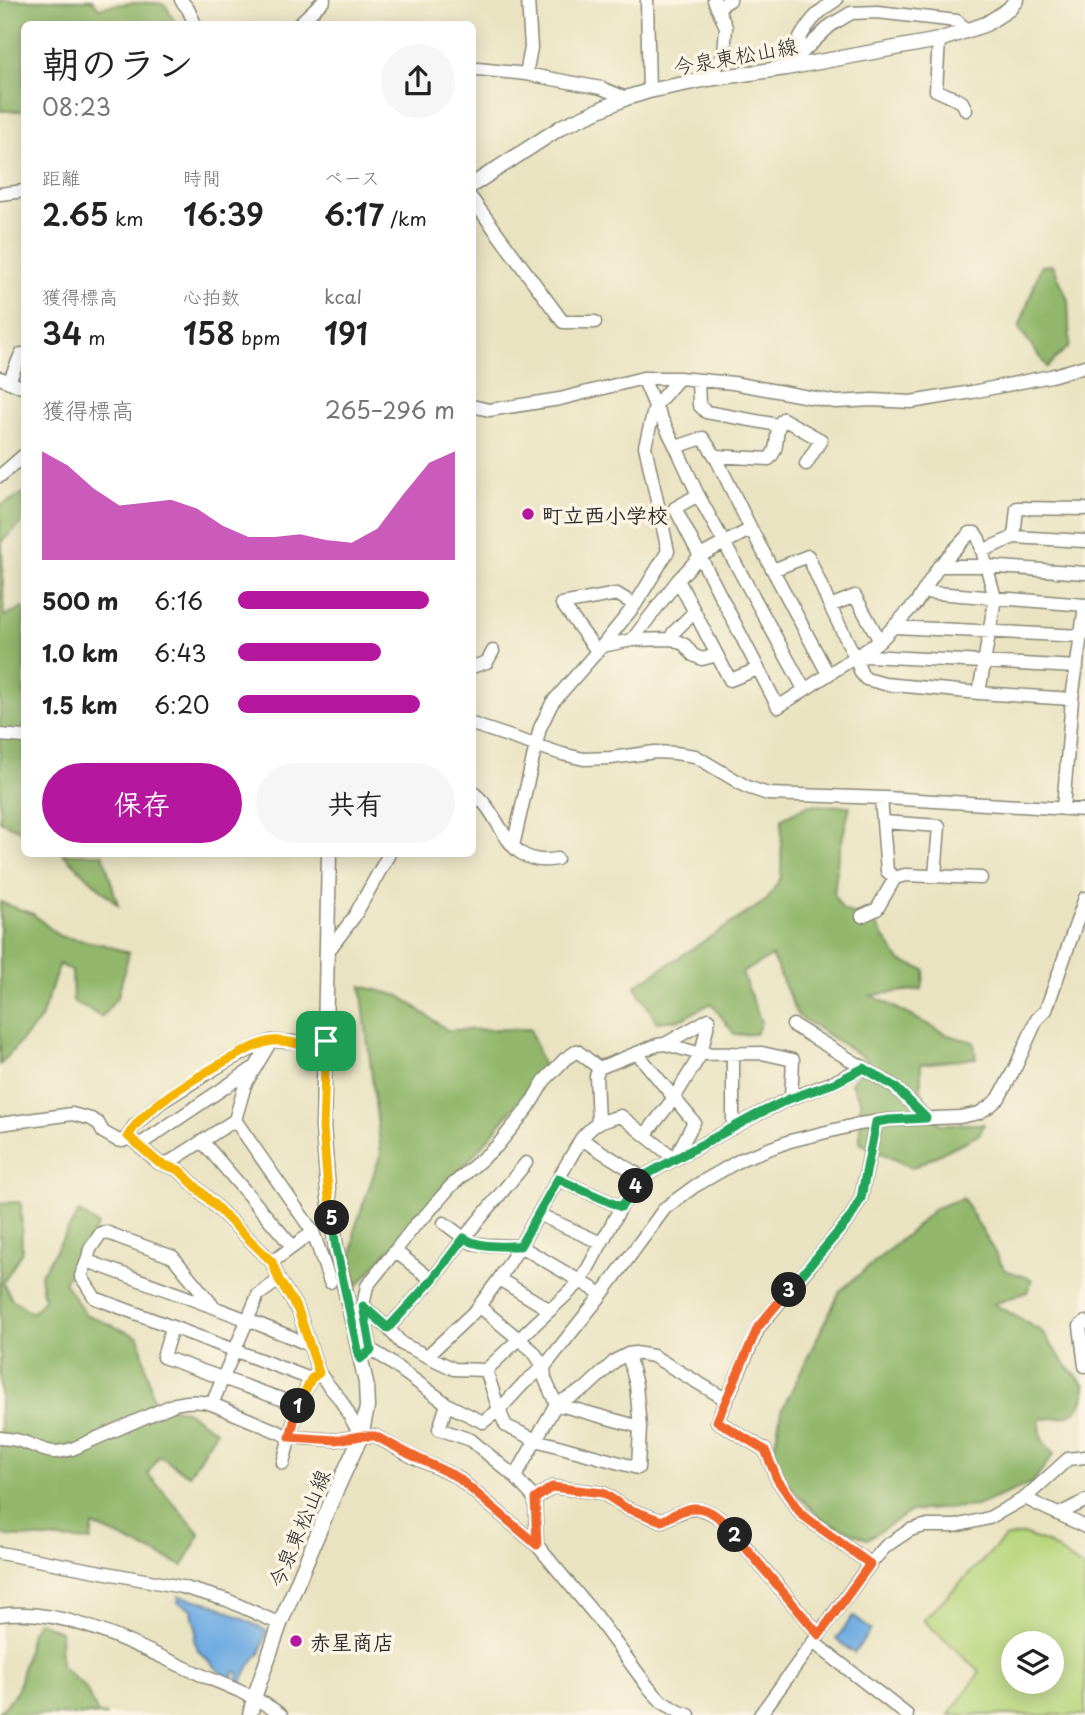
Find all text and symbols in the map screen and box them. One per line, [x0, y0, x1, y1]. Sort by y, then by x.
street label: 今泉東松山線 [670, 28, 800, 82]
text: 朝のラン [42, 34, 194, 91]
button: share [381, 44, 455, 118]
text: 08:23 [42, 89, 111, 124]
text: 距離 [42, 163, 80, 191]
text: 時間 [183, 163, 221, 191]
text: ペース [324, 163, 380, 191]
text: 2.65 [42, 191, 109, 236]
text: 16:39 [183, 191, 264, 236]
text: 6:17 [324, 191, 384, 236]
text: km [109, 204, 144, 232]
text: /km [384, 204, 427, 232]
text: 獲得標高 [42, 282, 118, 310]
text: 心拍数 [183, 282, 240, 310]
text: kcal [324, 282, 362, 310]
text: 34 [42, 310, 82, 355]
text: 158 [183, 310, 235, 355]
text: 191 [324, 310, 368, 355]
text: m [82, 323, 106, 351]
text: bpm [235, 323, 281, 351]
text: 獲得標高 [42, 392, 134, 427]
text: 265–296 m [325, 392, 455, 427]
place label: 町立西小学校 [542, 498, 668, 530]
marker: 町立西小学校 [520, 506, 536, 522]
text: 500 m [42, 583, 119, 618]
text: 6:16 [154, 583, 203, 618]
text: 1.0 km [42, 635, 119, 670]
text: 6:43 [154, 635, 207, 670]
text: 1.5 km [42, 687, 118, 722]
text: 6:20 [154, 687, 210, 722]
button: 保存 [42, 763, 242, 843]
button: 共有 [256, 763, 455, 843]
pin [296, 1011, 356, 1071]
icon: arrive [307, 1022, 345, 1060]
pin: 4 [618, 1168, 654, 1204]
text: 4 [629, 1171, 642, 1199]
pin: 5 [314, 1200, 350, 1236]
text: 5 [325, 1203, 338, 1231]
pin: 3 [772, 1272, 806, 1308]
text: 3 [782, 1275, 795, 1303]
pin: 1 [280, 1388, 316, 1424]
text: 1 [293, 1391, 302, 1419]
street label: 今泉東松山線 [259, 1464, 337, 1592]
pin: 2 [718, 1518, 752, 1552]
text: 2 [728, 1520, 741, 1548]
place label: 赤星商店 [310, 1625, 394, 1657]
map controls [1001, 1631, 1064, 1694]
button: layers [1001, 1631, 1064, 1694]
marker: 赤星商店 [288, 1633, 304, 1649]

